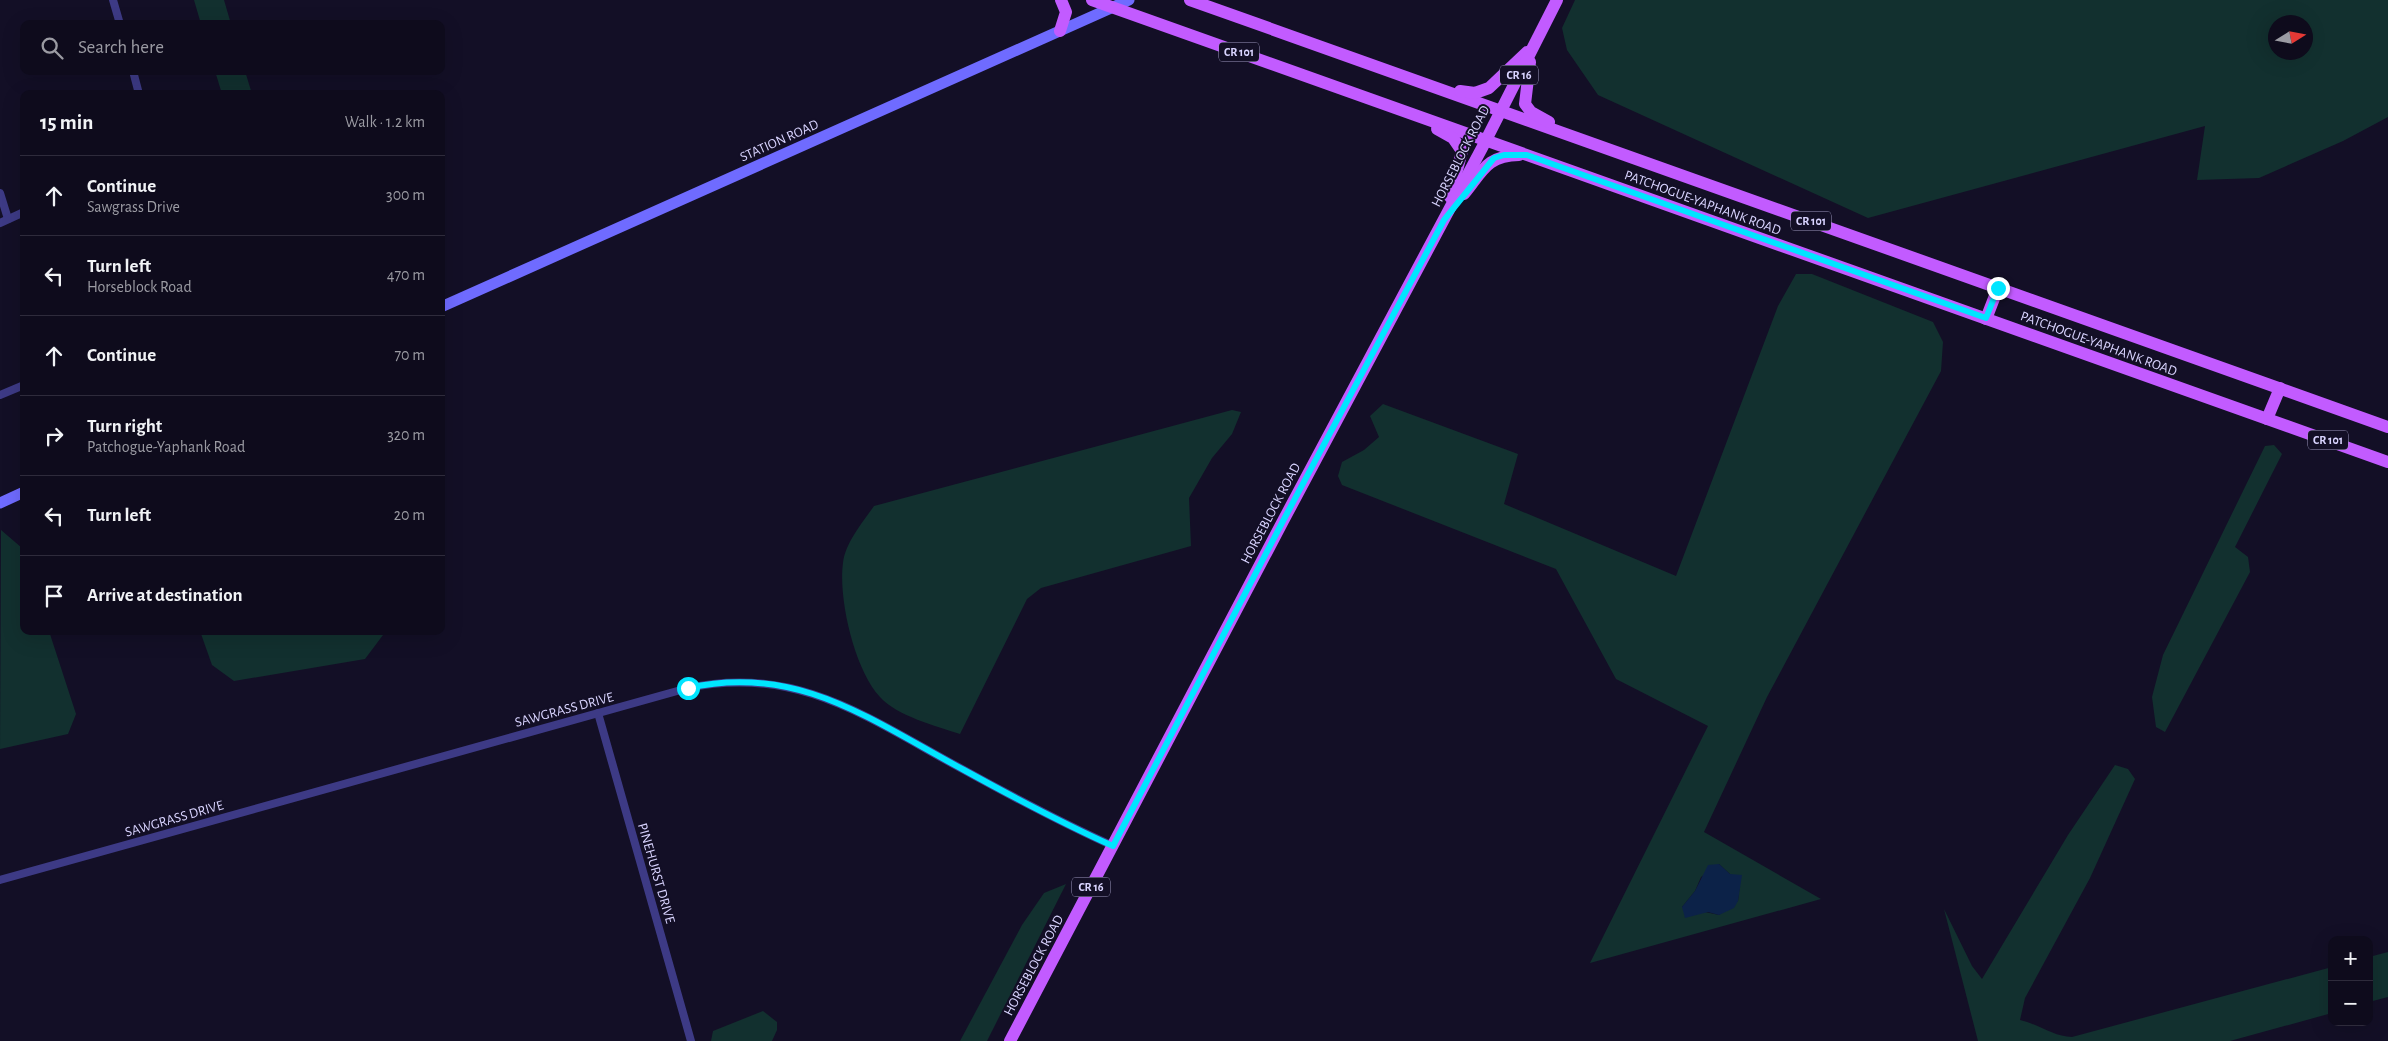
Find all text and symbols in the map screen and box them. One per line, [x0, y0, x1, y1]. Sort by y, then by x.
north arrow [2268, 15, 2313, 60]
search box [20, 20, 445, 75]
icon: search [38, 34, 66, 62]
text: Search here [78, 38, 164, 57]
road number: CR 101 [1219, 42, 1259, 62]
road number: CR 16 [1500, 66, 1538, 84]
street label: HORSEBLOCK ROAD [1429, 103, 1493, 209]
text: 15 min [40, 112, 93, 133]
text: Walk · 1.2 km [345, 114, 425, 130]
street label: STATION ROAD [738, 117, 821, 164]
street label: PATCHOGUE-YAPHANK ROAD [1623, 168, 1783, 238]
text: Continue [87, 177, 156, 196]
icon: ahead [40, 182, 68, 210]
text: 300 m [386, 187, 425, 203]
text: Sawgrass Drive [87, 199, 180, 215]
road number: CR 101 [1791, 212, 1831, 230]
text: Turn left [87, 257, 151, 276]
icon: left [40, 262, 68, 290]
text: 470 m [387, 267, 425, 283]
route end [1987, 277, 2010, 300]
text: Horseblock Road [87, 279, 192, 295]
street label: PATCHOGUE-YAPHANK ROAD [2019, 309, 2179, 379]
icon: ahead [40, 342, 68, 370]
text: Continue [87, 346, 156, 365]
text: 70 m [394, 347, 425, 363]
text: Turn right [87, 417, 162, 436]
icon: right [40, 422, 68, 450]
text: 320 m [387, 427, 425, 443]
road number: CR 101 [2308, 430, 2348, 450]
text: Patchogue-Yaphank Road [87, 439, 245, 455]
street label: HORSEBLOCK ROAD [1238, 461, 1303, 566]
icon: left [40, 502, 68, 530]
text: Turn left [87, 506, 151, 525]
text: 20 m [394, 507, 425, 523]
icon: arrive [40, 582, 68, 610]
text: Arrive at destination [87, 586, 243, 605]
route start [677, 677, 700, 700]
street label: SAWGRASS DRIVE [513, 690, 615, 730]
street label: SAWGRASS DRIVE [124, 798, 225, 840]
street label: PINEHURST DRIVE [635, 821, 677, 925]
road number: CR 16 [1072, 878, 1110, 896]
street label: HORSEBLOCK ROAD [1001, 913, 1066, 1018]
map controls [2328, 936, 2373, 1026]
button: + [2328, 936, 2373, 981]
button: − [2328, 981, 2373, 1026]

